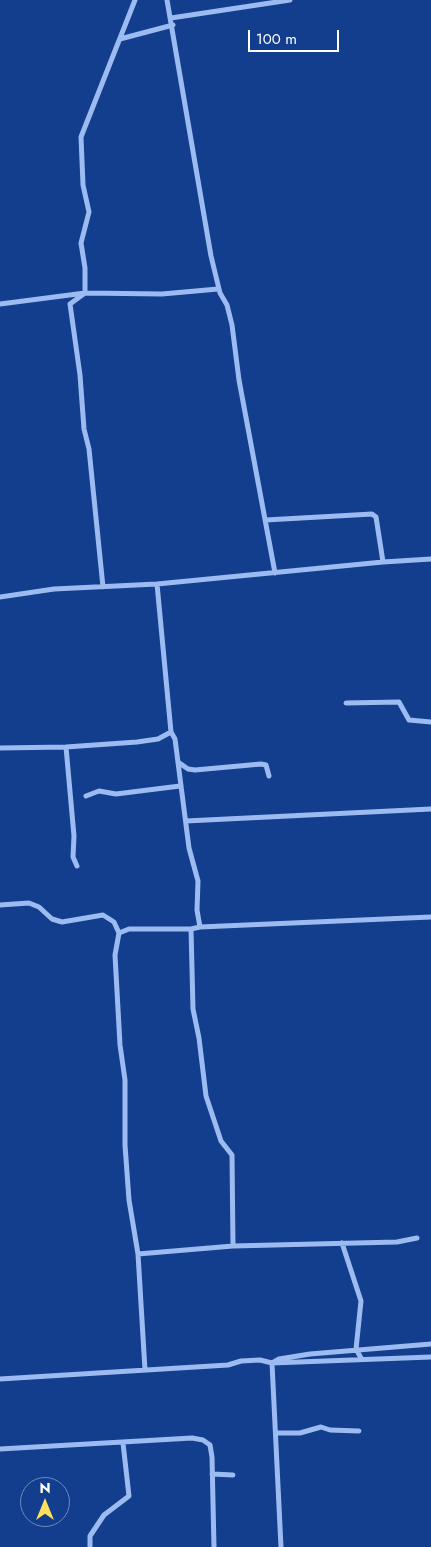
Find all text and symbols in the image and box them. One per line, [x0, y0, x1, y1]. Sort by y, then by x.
scale bar [251, 20, 342, 52]
text: 100 m [256, 28, 297, 50]
north arrow [20, 1477, 70, 1527]
text: N [39, 1478, 51, 1498]

